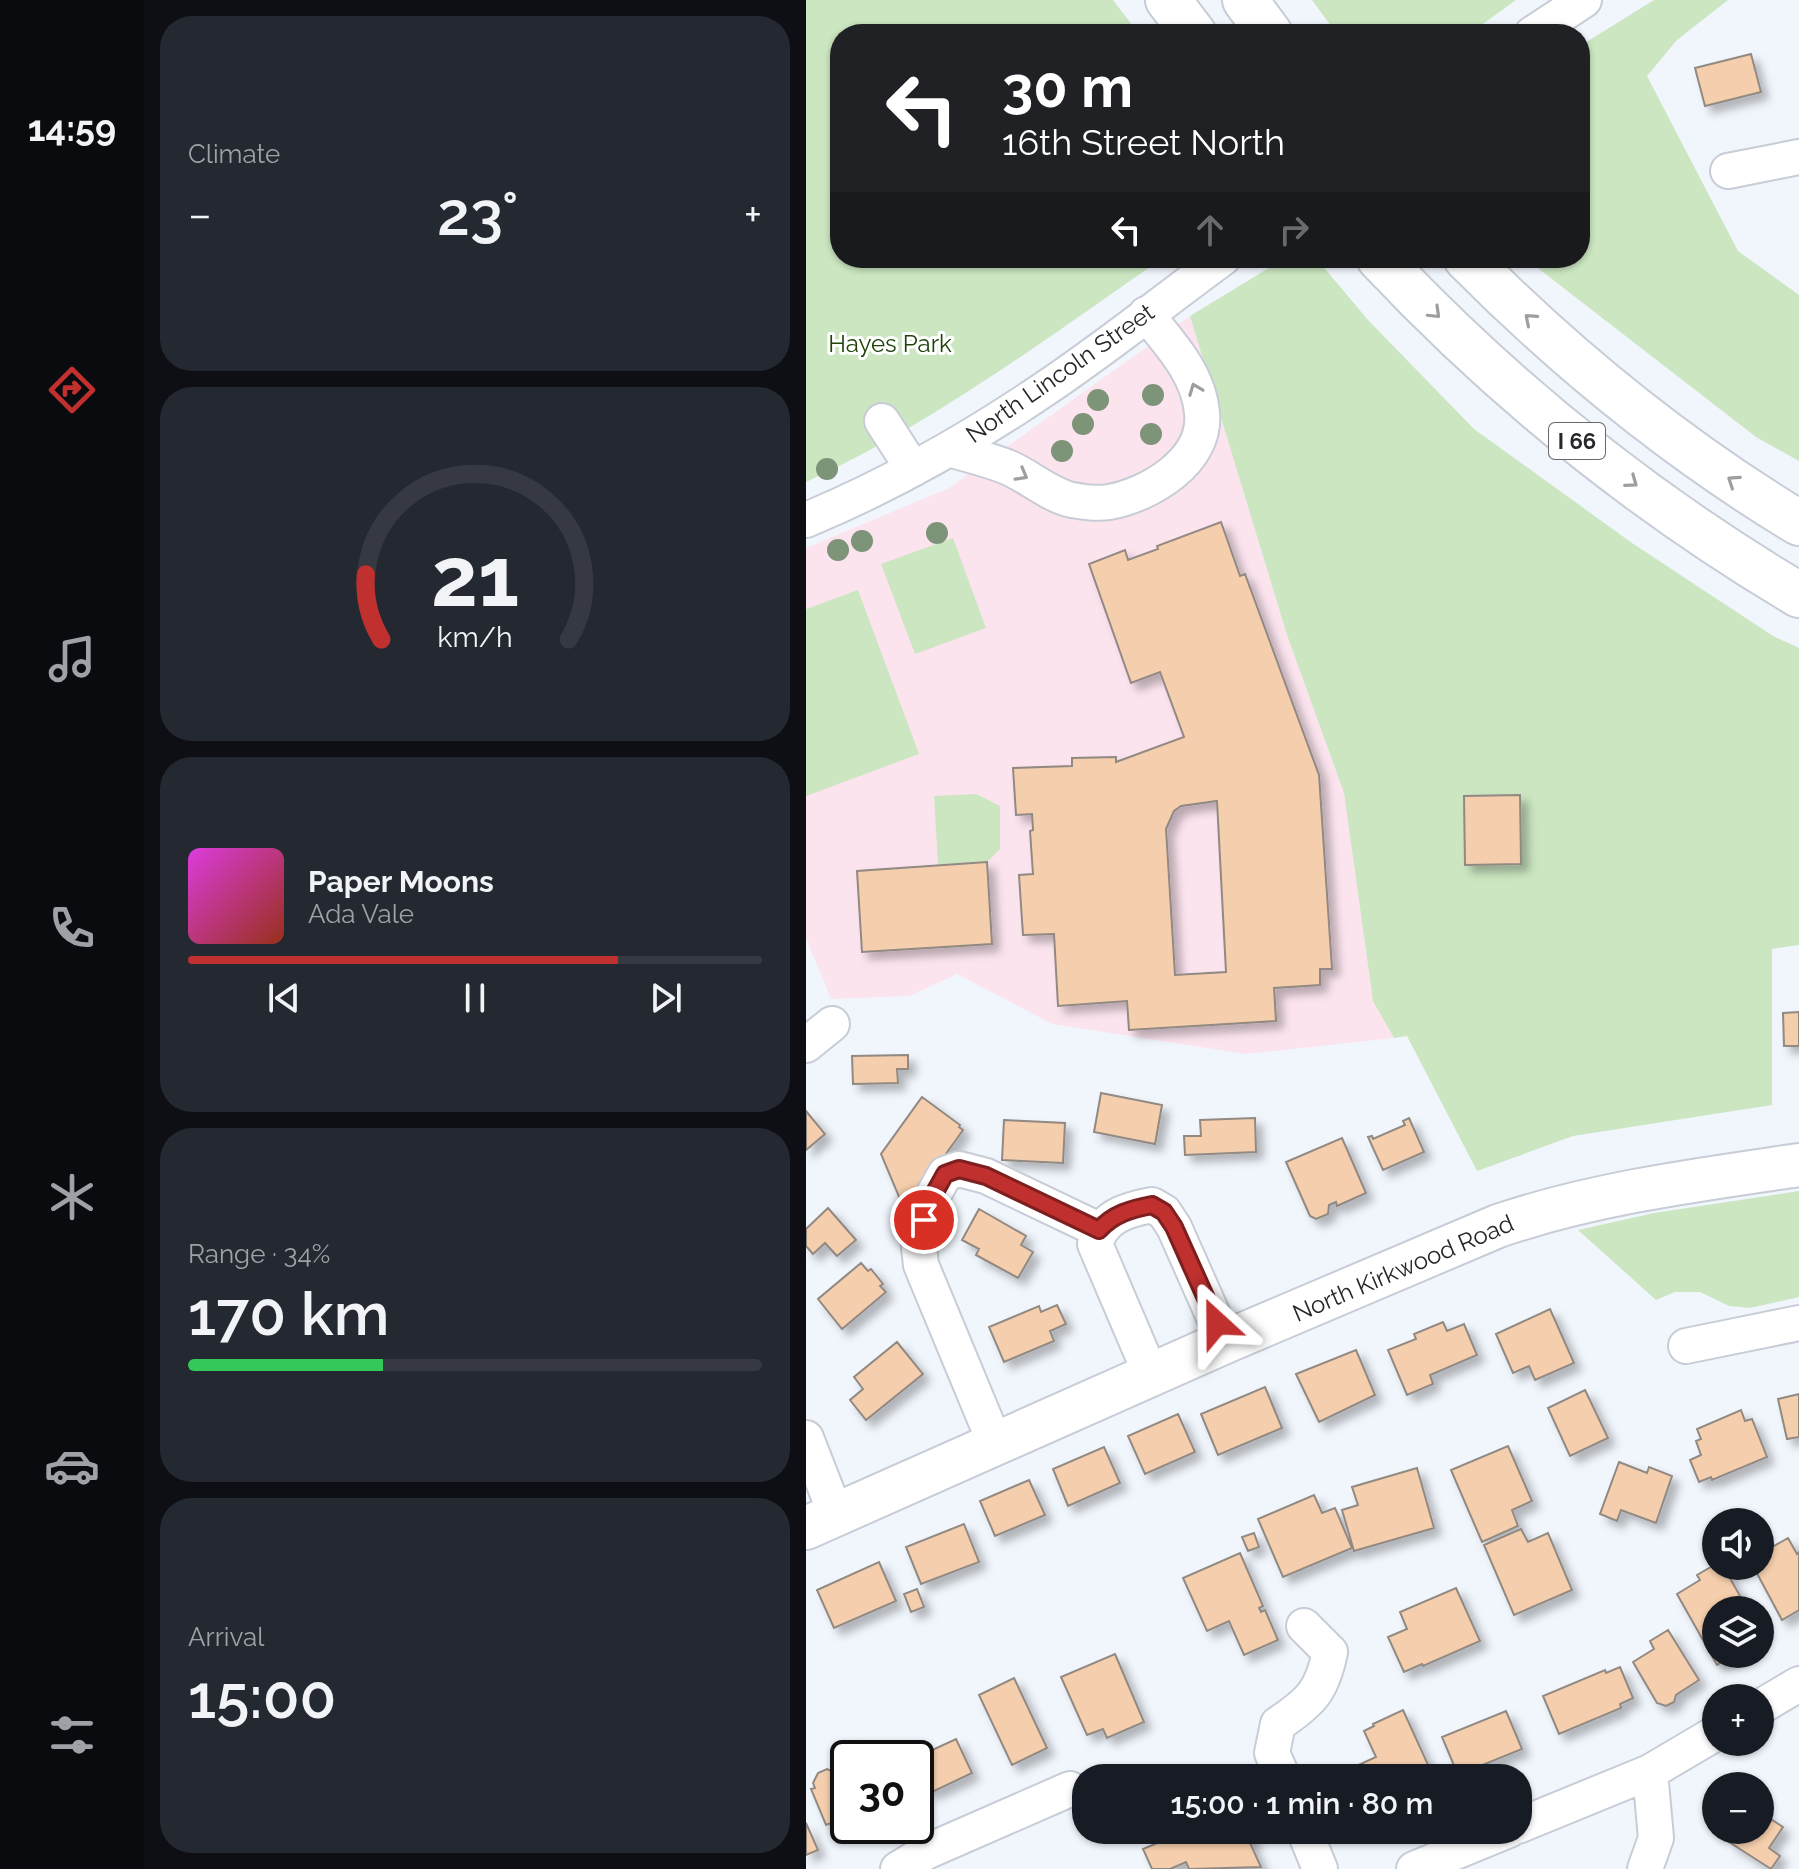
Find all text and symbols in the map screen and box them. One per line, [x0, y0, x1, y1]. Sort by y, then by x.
text: 30 m [1002, 54, 1133, 120]
icon: left [870, 56, 974, 160]
text: 14:59 [28, 107, 116, 149]
text: 16th Street North [1002, 121, 1285, 163]
text: Climate [188, 139, 280, 169]
text: 23° [437, 179, 518, 249]
text: − [188, 189, 212, 240]
text: + [744, 189, 762, 240]
icon: left [1104, 208, 1148, 252]
icon: ahead [1188, 208, 1232, 252]
icon: right [1272, 208, 1316, 252]
street label: North Lincoln Street [960, 297, 1160, 449]
one-way arrow [1426, 304, 1440, 318]
one-way arrow [1525, 315, 1540, 329]
park label: Hayes Park [828, 329, 952, 358]
icon: directions [44, 362, 100, 418]
one-way arrow [1188, 383, 1205, 397]
road number: I 66 [1549, 423, 1605, 459]
one-way arrow [1013, 465, 1027, 481]
one-way arrow [1623, 473, 1637, 487]
one-way arrow [1728, 476, 1742, 491]
text: 21 [431, 527, 519, 624]
text: km/h [437, 620, 513, 654]
icon: music [44, 631, 100, 687]
text: Paper Moons [308, 864, 494, 899]
text: Ada Vale [308, 899, 414, 929]
icon: phone [44, 900, 100, 956]
icon: previous [262, 976, 306, 1020]
icon: pause [453, 976, 497, 1020]
icon: next [644, 976, 688, 1020]
icon: climate [44, 1169, 100, 1225]
pin [890, 1186, 958, 1254]
icon: arrive [902, 1198, 946, 1242]
street label: North Kirkwood Road [1288, 1208, 1518, 1328]
text: Range · 34% [188, 1239, 330, 1269]
text: 170 km [188, 1279, 389, 1349]
position arrow [1175, 1281, 1259, 1365]
icon: car [44, 1438, 100, 1494]
map controls [1702, 1508, 1774, 1844]
button: sound [1702, 1508, 1774, 1580]
button: layers [1702, 1596, 1774, 1668]
text: Arrival [188, 1622, 264, 1652]
text: 15:00 [188, 1662, 336, 1732]
button: + [1702, 1684, 1774, 1756]
icon: filters [44, 1707, 100, 1763]
speed limit sign: 30 [830, 1740, 934, 1844]
button: − [1702, 1772, 1774, 1844]
text: 15:00 · 1 min · 80 m [1171, 1786, 1433, 1821]

